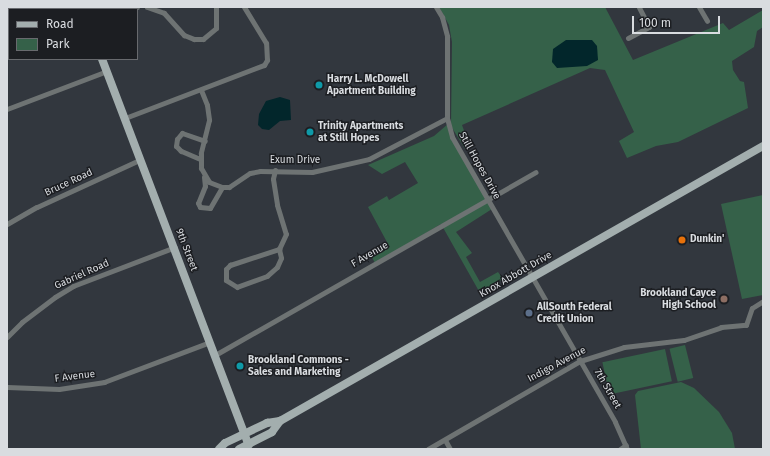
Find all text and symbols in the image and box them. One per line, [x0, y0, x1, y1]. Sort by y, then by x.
legend [8, 8, 138, 60]
scale bar [634, 8, 722, 34]
text: 100 m [639, 16, 671, 30]
text: Road [46, 17, 74, 31]
text: Park [46, 37, 70, 51]
place label: Harry L. McDowell Apartment Building [327, 73, 416, 96]
marker: Harry L. McDowell Apartment Building [314, 80, 324, 90]
place label: Trinity Apartments at Still Hopes [318, 120, 403, 144]
marker: Trinity Apartments at Still Hopes [305, 127, 315, 137]
street label: Still Hopes Drive [456, 130, 502, 202]
street label: Exum Drive [270, 155, 320, 167]
street label: Bruce Road [43, 167, 95, 199]
street label: 9th Street [172, 227, 200, 273]
place label: Dunkin' [690, 234, 724, 246]
marker: Dunkin' [677, 235, 687, 245]
street label: F Avenue [349, 240, 391, 270]
street label: Knox Abbott Drive [478, 249, 554, 301]
street label: Gabriel Road [53, 258, 111, 292]
place label: Brookland Cayce High School [640, 287, 716, 310]
marker: Brookland Cayce High School [719, 294, 729, 304]
place label: AllSouth Federal Credit Union [537, 301, 612, 324]
marker: AllSouth Federal Credit Union [524, 308, 534, 318]
street label: Indigo Avenue [526, 345, 588, 385]
place label: Brookland Commons - Sales and Marketing [248, 354, 349, 378]
marker: Brookland Commons - Sales and Marketing [235, 361, 245, 371]
street label: 7th Street [591, 367, 623, 411]
street label: F Avenue [54, 369, 96, 385]

